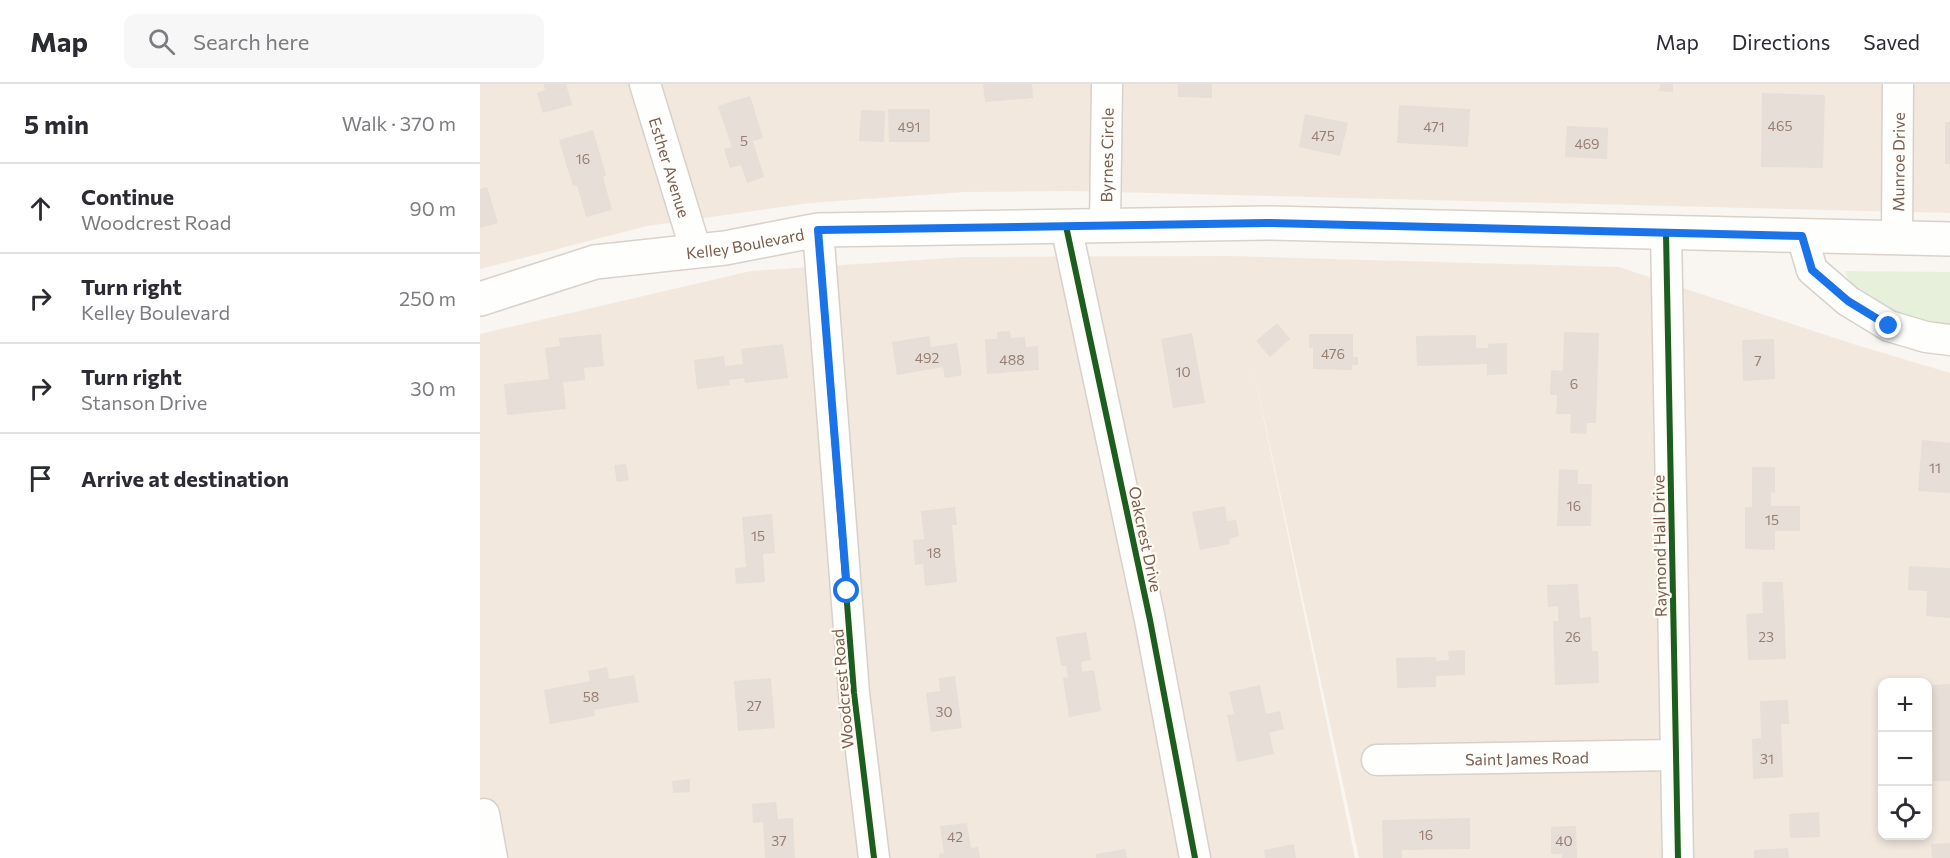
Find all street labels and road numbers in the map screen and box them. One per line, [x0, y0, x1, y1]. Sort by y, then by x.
street label: Byrnes Circle [1096, 108, 1116, 202]
street label: Munroe Drive [1888, 112, 1907, 212]
street label: Esther Avenue [646, 115, 695, 220]
street label: Kelley Boulevard [685, 223, 805, 262]
street label: Raymond Hall Drive [1648, 475, 1670, 617]
street label: Oakcrest Drive [1126, 484, 1166, 594]
street label: Woodcrest Road [827, 628, 857, 750]
street label: Saint James Road [1465, 747, 1589, 768]

